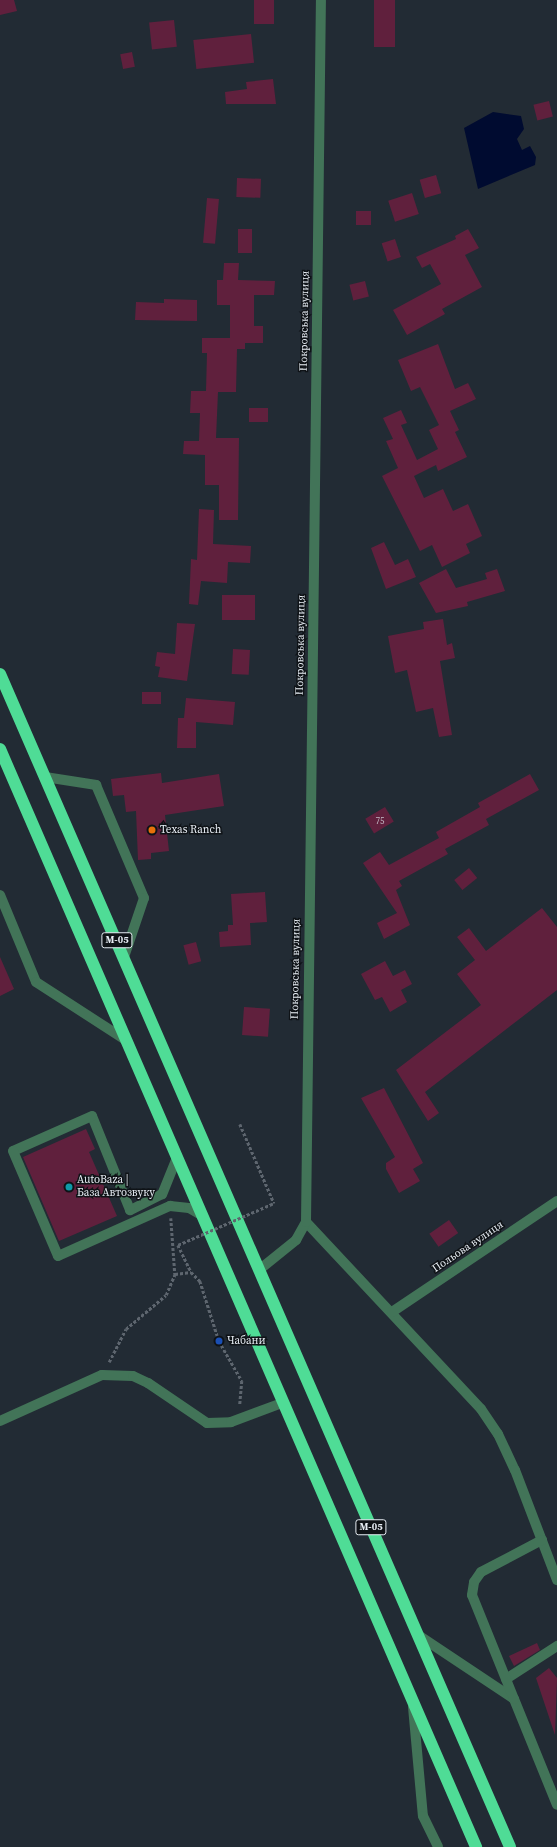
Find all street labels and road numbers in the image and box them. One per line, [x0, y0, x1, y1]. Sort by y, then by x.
street label: Покровська вулиця [298, 271, 312, 371]
street label: Покровська вулиця [294, 595, 308, 695]
street label: Покровська вулиця [289, 919, 303, 1019]
road number: М-05 [101, 932, 133, 948]
street label: Польова вулиця [430, 1218, 506, 1276]
road number: М-05 [355, 1519, 387, 1535]

